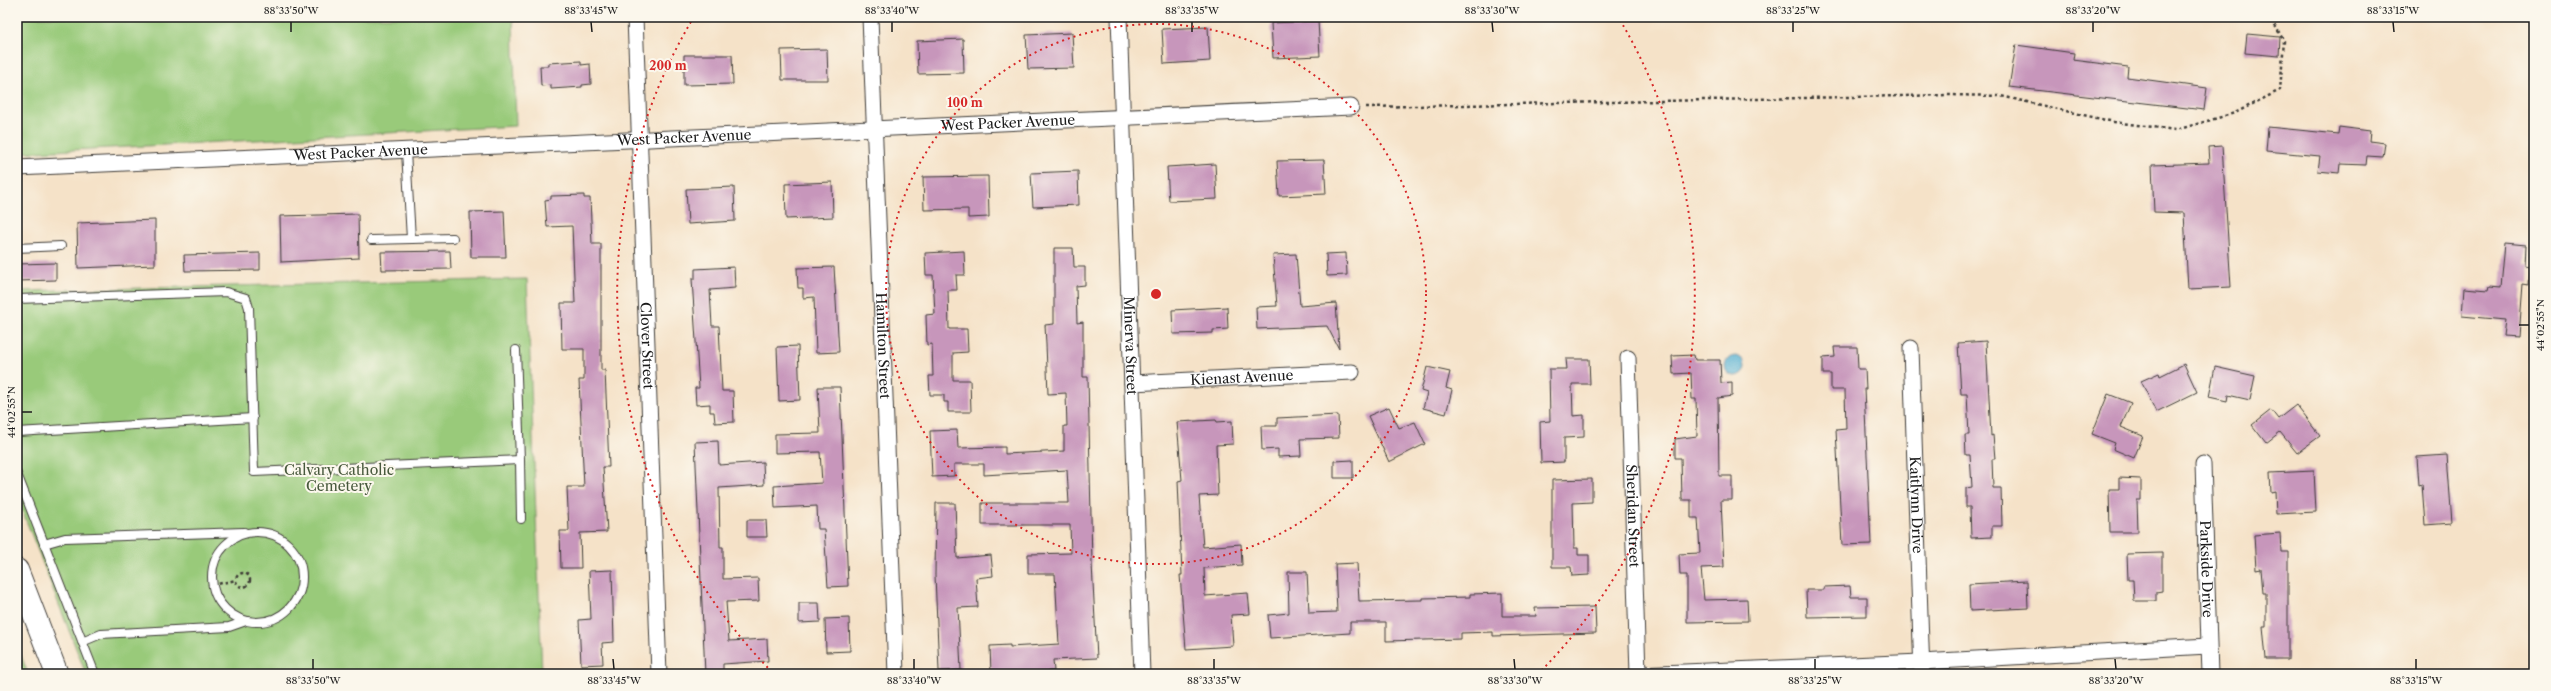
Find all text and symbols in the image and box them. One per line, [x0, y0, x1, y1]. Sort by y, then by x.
text: 88°33'50"W [264, 4, 319, 17]
text: 88°33'45"W [564, 4, 619, 17]
text: 88°33'40"W [865, 4, 920, 17]
text: 88°33'35"W [1165, 4, 1220, 17]
text: 88°33'30"W [1465, 4, 1520, 17]
text: 88°33'25"W [1766, 4, 1821, 17]
text: 88°33'20"W [2065, 4, 2122, 17]
text: 88°33'15"W [2367, 4, 2420, 17]
text: 200 m [649, 58, 687, 73]
text: 100 m [947, 95, 983, 110]
street label: West Packer Avenue [939, 111, 1076, 135]
street label: West Packer Avenue [616, 125, 752, 150]
street label: West Packer Avenue [292, 140, 428, 164]
centre of rings [1149, 287, 1163, 301]
street label: Hamilton Street [872, 292, 894, 399]
street label: Minerva Street [1120, 296, 1141, 396]
text: 44°02'55"N [2534, 299, 2547, 351]
street label: Clover Street [636, 302, 658, 390]
street label: Kienast Avenue [1190, 366, 1294, 389]
text: 44°02'55"N [5, 386, 18, 438]
street label: Kaitlynn Drive [1906, 456, 1927, 554]
park label: Calvary Catholic Cemetery [284, 461, 394, 495]
street label: Sheridan Street [1622, 464, 1644, 568]
street label: Parkside Drive [2196, 520, 2217, 618]
text: 88°33'50"W [286, 674, 341, 687]
text: 88°33'45"W [587, 674, 642, 687]
text: 88°33'40"W [887, 674, 942, 687]
text: 88°33'35"W [1187, 674, 1242, 687]
text: 88°33'30"W [1488, 674, 1543, 687]
text: 88°33'25"W [1788, 674, 1843, 687]
text: 88°33'20"W [2088, 674, 2145, 687]
text: 88°33'15"W [2390, 674, 2443, 687]

